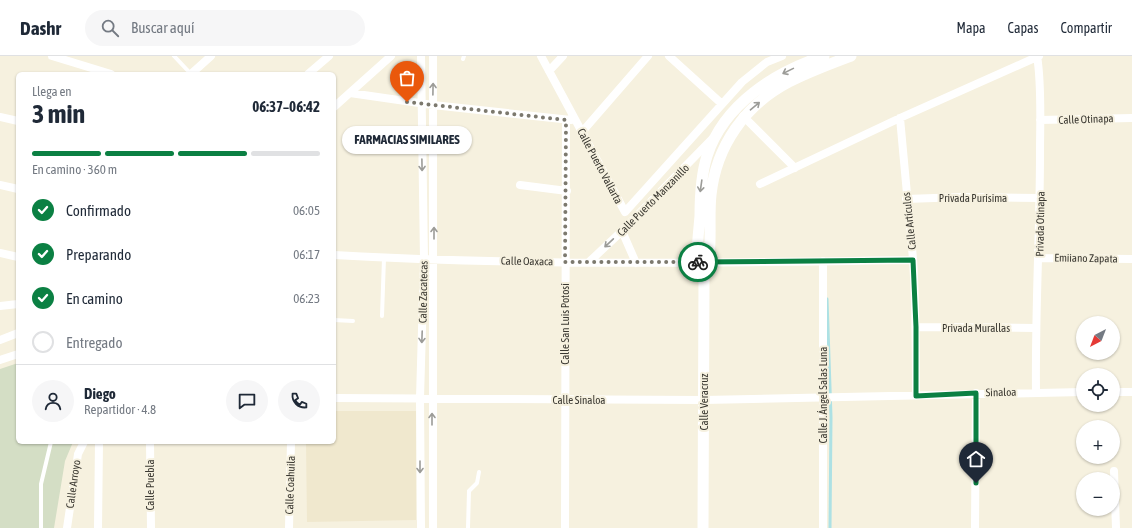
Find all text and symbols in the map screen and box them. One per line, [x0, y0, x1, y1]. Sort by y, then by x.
search box [85, 10, 365, 46]
text: Dashr [20, 17, 61, 39]
icon: search [99, 17, 121, 39]
text: Buscar aquí [131, 19, 194, 36]
text: Mapa [957, 20, 986, 36]
text: Capas [1008, 20, 1039, 36]
text: Compartir [1061, 20, 1112, 36]
pin [390, 61, 424, 102]
icon: bag [396, 67, 418, 89]
one-way arrow [782, 68, 794, 76]
one-way arrow [429, 83, 437, 96]
text: Llega en [32, 84, 72, 99]
text: 06:37–06:42 [252, 98, 320, 115]
text: 3 min [32, 99, 85, 129]
one-way arrow [750, 102, 761, 111]
street label: Calle Otinapa [1058, 112, 1114, 126]
callout: FARMACIAS SIMILARES [342, 126, 472, 154]
street label: Calle Puerto Vallarta [575, 126, 625, 206]
text: FARMACIAS SIMILARES [354, 132, 460, 147]
one-way arrow [418, 158, 426, 171]
text: En camino · 360 m [32, 162, 117, 177]
street label: Calle Puerto Manzanillo [615, 162, 691, 238]
one-way arrow [697, 180, 705, 193]
street label: Privada Otinapa [1033, 191, 1047, 257]
street label: Calle Artículos [900, 192, 918, 250]
street label: Privada Purísima [939, 192, 1007, 204]
icon: check [32, 199, 54, 221]
text: Confirmado [66, 202, 131, 219]
text: 06:05 [293, 203, 320, 218]
one-way arrow [430, 227, 438, 240]
one-way arrow [604, 238, 614, 248]
courier [678, 242, 718, 282]
icon: check [32, 243, 54, 265]
text: Preparando [66, 246, 131, 263]
text: 06:17 [293, 247, 320, 262]
icon: bike [687, 251, 709, 273]
street label: Emiiano Zapata [1054, 251, 1118, 265]
street label: Calle Oaxaca [501, 255, 553, 267]
street label: Calle Zacatecas [416, 260, 430, 323]
street label: Calle San Luis Potosí [559, 283, 571, 365]
icon: check [32, 287, 54, 309]
text: En camino [66, 290, 123, 307]
text: 06:23 [293, 291, 320, 306]
north arrow [1076, 316, 1120, 360]
map controls [1076, 316, 1120, 516]
street label: Privada Murallas [942, 322, 1010, 334]
one-way arrow [418, 330, 426, 343]
text: Entregado [66, 334, 123, 351]
street label: Calle J. Ángel Salas Luna [817, 347, 829, 443]
button: locate [1076, 368, 1120, 412]
street label: Calle Veracruz [698, 373, 710, 431]
button: person [32, 380, 74, 422]
button: chat [226, 380, 268, 422]
button: phone [278, 380, 320, 422]
text: Diego [84, 385, 116, 402]
street label: Sinaloa [986, 386, 1016, 398]
street label: Calle Sinaloa [553, 394, 605, 406]
text: Repartidor · 4.8 [84, 402, 156, 417]
one-way arrow [428, 413, 436, 426]
button: + [1076, 420, 1120, 464]
pin [959, 442, 993, 483]
icon: home [965, 448, 987, 470]
street label: Calle Coahuila [283, 455, 297, 515]
street label: Calle Arroyo [64, 459, 82, 509]
street label: Calle Puebla [144, 459, 156, 511]
one-way arrow [416, 460, 424, 473]
button: − [1076, 472, 1120, 516]

